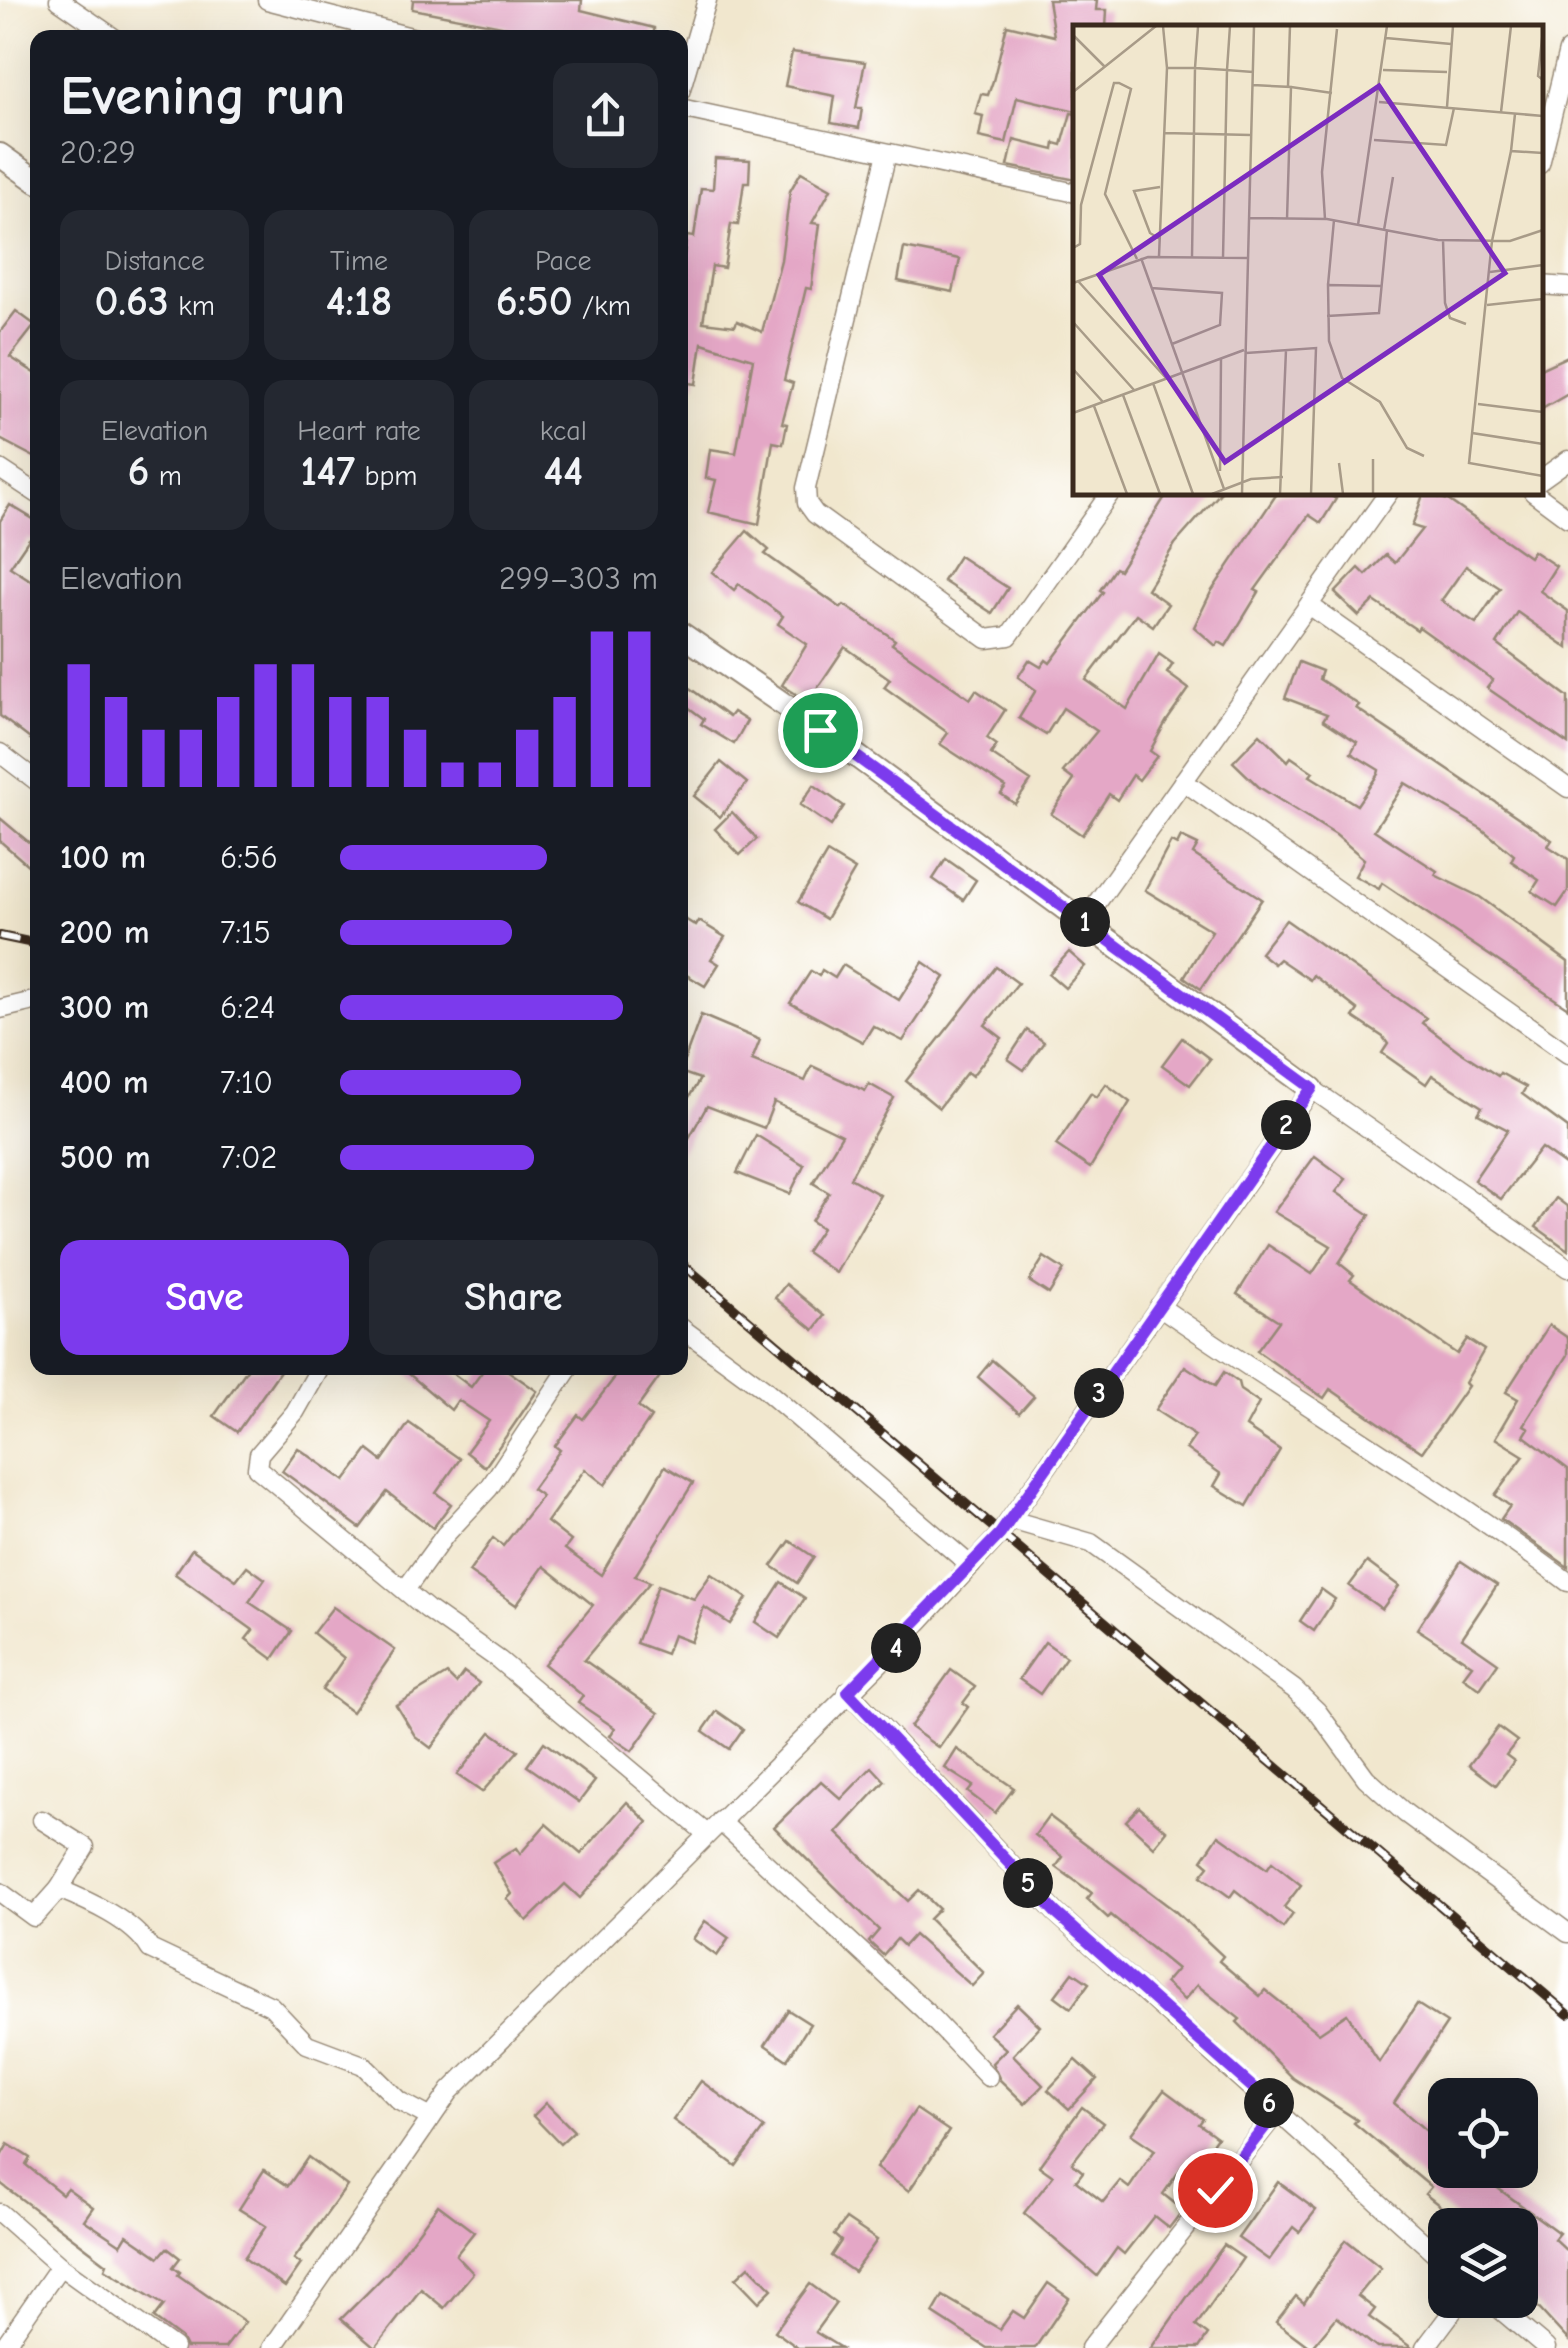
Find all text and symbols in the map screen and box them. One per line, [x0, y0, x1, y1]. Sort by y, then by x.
inset map [1073, 25, 1543, 495]
button: share [553, 63, 658, 168]
text: Evening run [60, 64, 345, 128]
text: 20:29 [60, 134, 136, 171]
text: Distance [105, 245, 205, 277]
text: Time [330, 245, 388, 277]
text: Pace [535, 245, 592, 277]
text: 0.63 [94, 277, 169, 326]
text: 4:18 [326, 277, 392, 326]
text: 6:50 [496, 277, 573, 326]
text: km [169, 290, 215, 322]
text: /km [573, 290, 631, 322]
text: Elevation [101, 415, 208, 447]
text: Heart rate [297, 415, 421, 447]
text: kcal [540, 415, 587, 447]
text: 6 [127, 447, 149, 496]
text: 147 [300, 447, 355, 496]
text: 44 [544, 447, 583, 496]
text: m [149, 460, 182, 492]
text: bpm [355, 460, 418, 492]
text: Elevation [60, 560, 183, 597]
text: 299–303 m [499, 560, 658, 597]
pin [778, 688, 863, 773]
icon: arrive [793, 703, 848, 758]
text: 100 m [60, 839, 146, 876]
text: 6:56 [220, 839, 278, 876]
pin: 1 [1060, 897, 1110, 947]
text: 1 [1079, 906, 1091, 938]
text: 200 m [60, 914, 149, 951]
text: 7:15 [220, 914, 271, 951]
text: 300 m [60, 989, 149, 1026]
text: 6:24 [220, 989, 275, 1026]
text: 400 m [60, 1064, 148, 1101]
text: 7:10 [220, 1064, 273, 1101]
pin: 2 [1261, 1100, 1311, 1150]
text: 2 [1279, 1109, 1293, 1141]
text: 500 m [60, 1139, 150, 1176]
text: 7:02 [220, 1139, 277, 1176]
button: Save [60, 1240, 349, 1355]
button: Share [369, 1240, 658, 1355]
pin: 3 [1074, 1368, 1124, 1418]
text: 3 [1092, 1377, 1106, 1409]
pin: 4 [871, 1623, 921, 1673]
text: 4 [889, 1632, 903, 1664]
pin: 5 [1003, 1858, 1053, 1908]
text: 5 [1021, 1867, 1035, 1899]
pin: 6 [1244, 2078, 1294, 2128]
map controls [1428, 2078, 1538, 2318]
button: locate [1428, 2078, 1538, 2188]
text: 6 [1262, 2087, 1276, 2119]
pin [1173, 2148, 1258, 2233]
icon: check [1188, 2163, 1243, 2218]
button: layers [1428, 2208, 1538, 2318]

